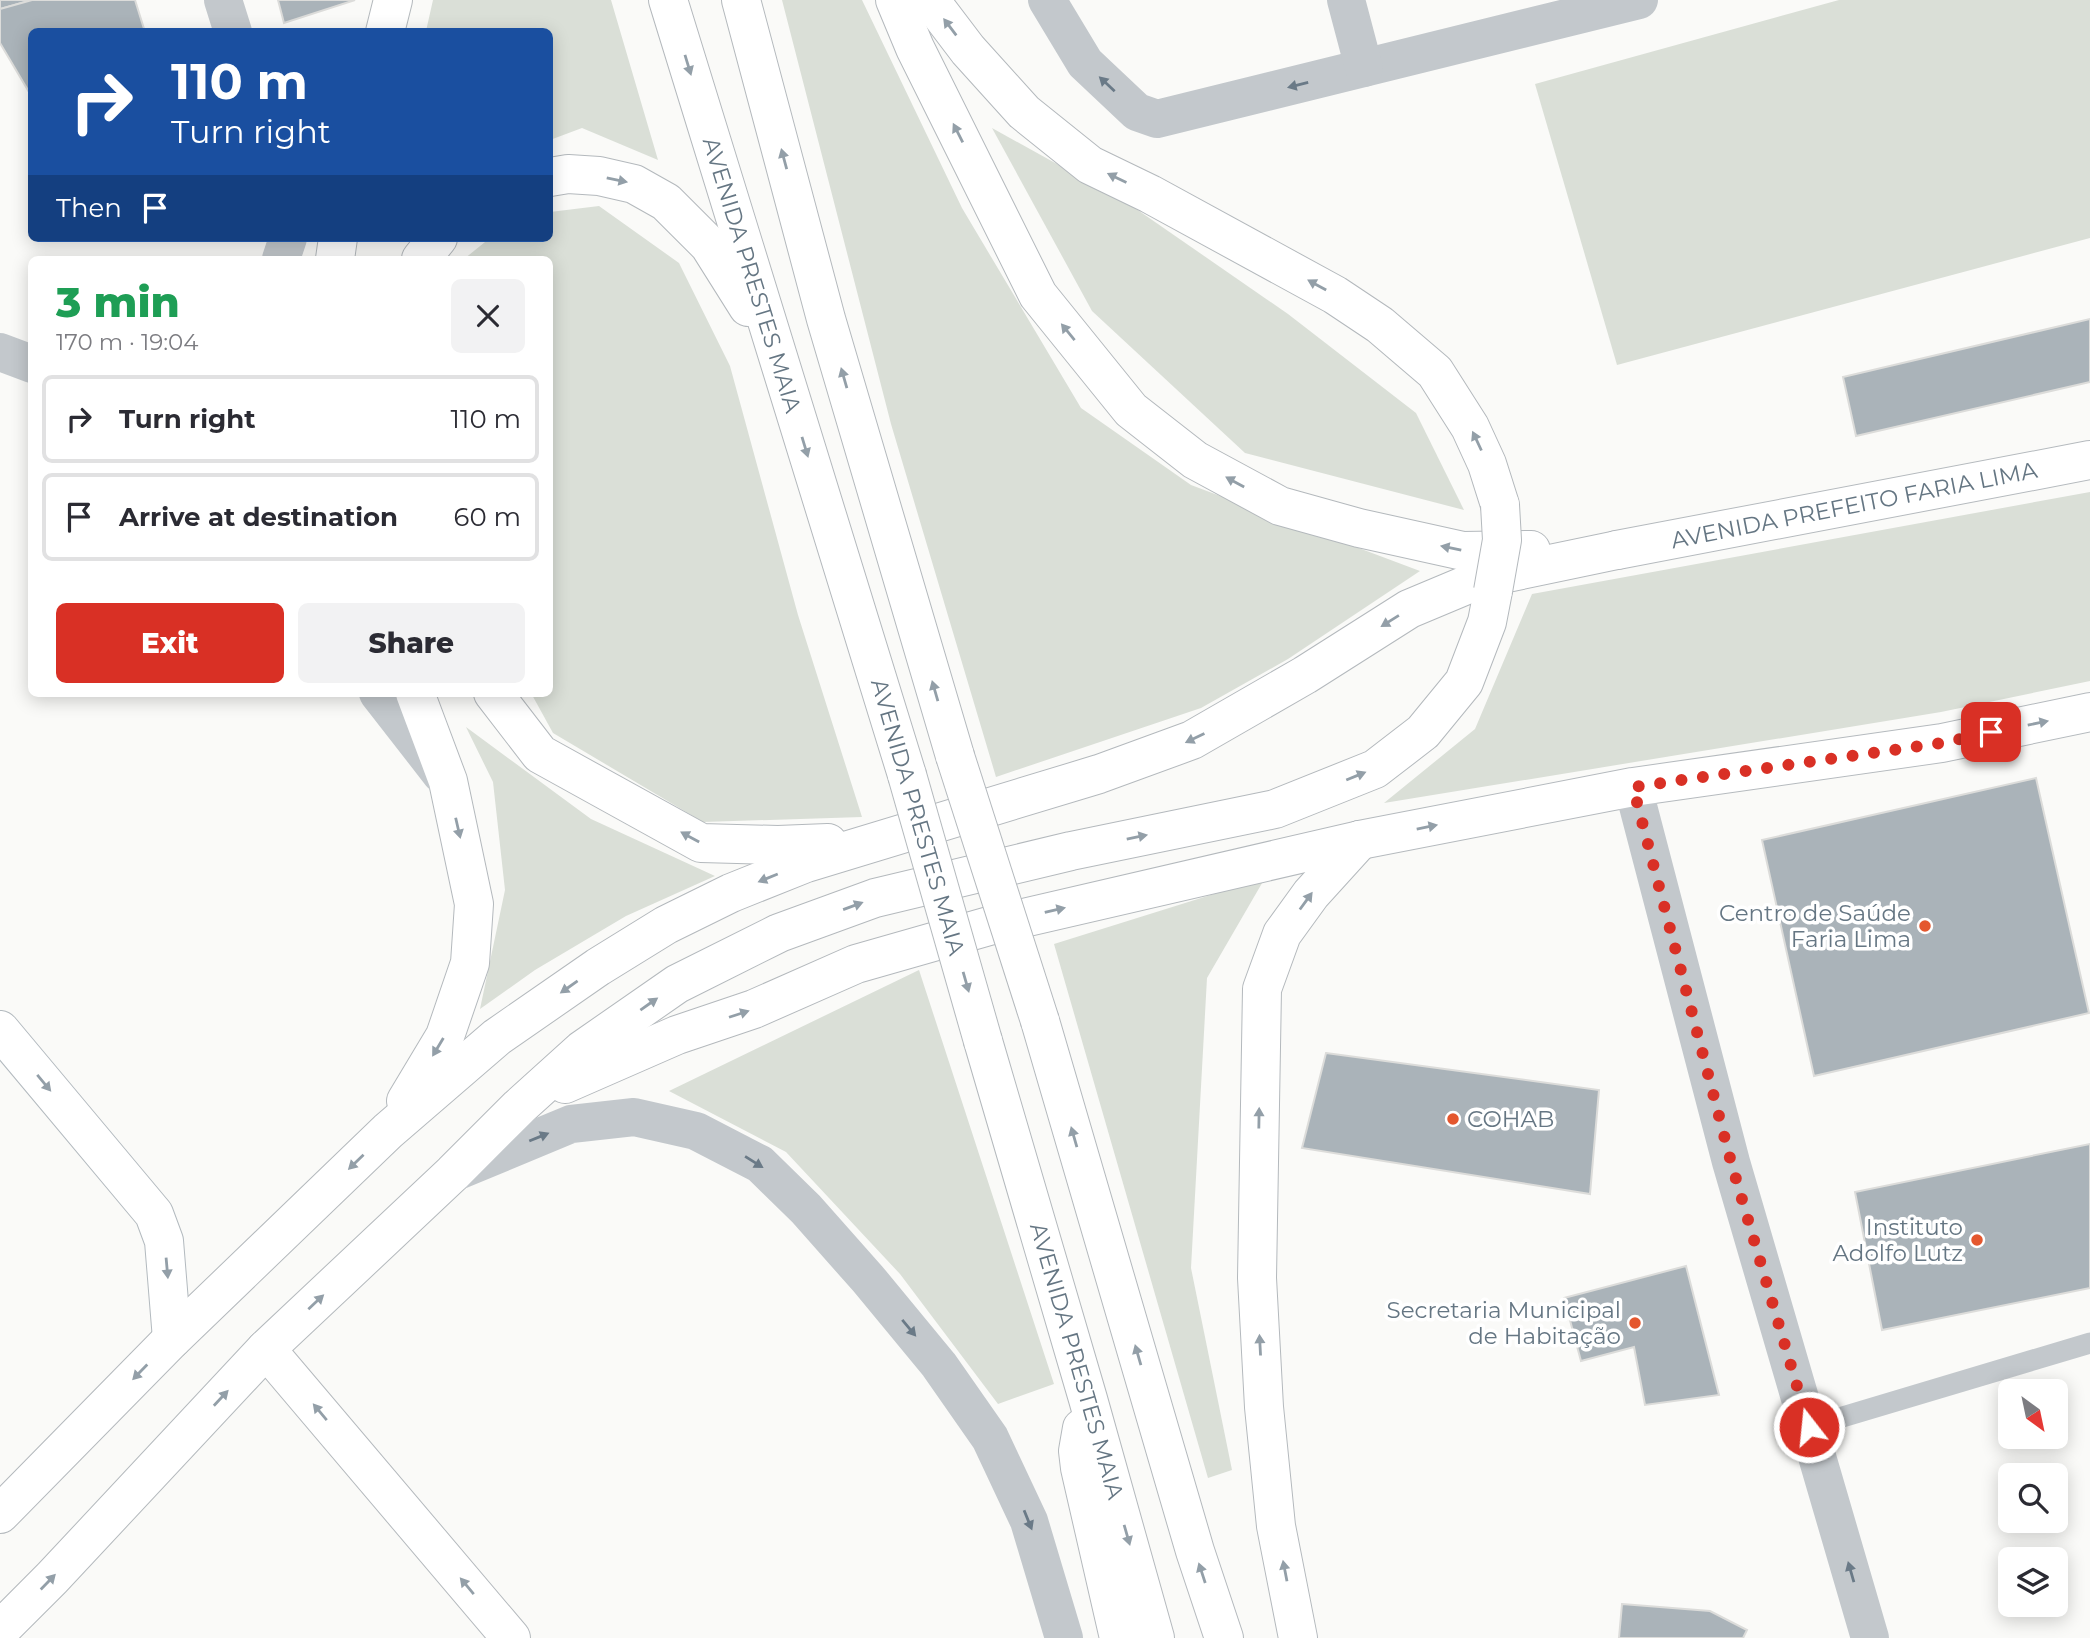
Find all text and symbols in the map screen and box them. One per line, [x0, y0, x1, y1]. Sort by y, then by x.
one-way arrow [943, 17, 957, 36]
text: 110 m [171, 52, 308, 111]
one-way arrow [683, 55, 693, 76]
icon: right [56, 56, 147, 147]
one-way arrow [1099, 76, 1116, 92]
one-way arrow [1287, 80, 1309, 91]
text: Turn right [171, 112, 331, 151]
one-way arrow [953, 123, 964, 143]
street label: AVENIDA PRESTES MAIA [697, 134, 807, 417]
one-way arrow [778, 148, 788, 169]
one-way arrow [1107, 172, 1127, 183]
one-way arrow [606, 174, 628, 185]
icon: arrive [136, 189, 174, 227]
text: Then [56, 192, 122, 224]
text: 3 min [56, 276, 180, 328]
button: close [451, 279, 525, 353]
one-way arrow [1308, 279, 1327, 291]
one-way arrow [1061, 323, 1076, 340]
text: 170 m · 19:04 [56, 328, 199, 356]
one-way arrow [838, 368, 848, 389]
icon: right [60, 400, 98, 438]
text: Turn right [119, 403, 255, 435]
text: 110 m [451, 403, 521, 435]
one-way arrow [1471, 431, 1483, 451]
one-way arrow [800, 436, 811, 457]
street label: AVENIDA PREFEITO FARIA LIMA [1668, 456, 2040, 554]
one-way arrow [1225, 476, 1245, 488]
icon: arrive [60, 498, 98, 536]
text: Arrive at destination [119, 501, 398, 533]
text: 60 m [454, 501, 521, 533]
one-way arrow [1440, 543, 1462, 554]
button: Exit [56, 603, 284, 683]
button: Share [298, 603, 525, 683]
one-way arrow [1381, 614, 1400, 627]
street label: AVENIDA PRESTES MAIA [865, 675, 971, 959]
one-way arrow [930, 680, 940, 701]
pin [1961, 702, 2021, 762]
icon: arrive [1972, 713, 2010, 751]
one-way arrow [2027, 717, 2049, 728]
one-way arrow [1185, 732, 1205, 743]
one-way arrow [1345, 771, 1366, 782]
one-way arrow [452, 817, 463, 839]
one-way arrow [1416, 821, 1438, 832]
one-way arrow [680, 831, 700, 843]
one-way arrow [1126, 832, 1148, 843]
one-way arrow [757, 873, 778, 884]
one-way arrow [1299, 892, 1313, 910]
place label: Centro de Saúde Faria Lima [1719, 899, 1911, 953]
one-way arrow [843, 900, 864, 911]
one-way arrow [1044, 904, 1066, 915]
marker: Centro de Saúde Faria Lima [1917, 918, 1933, 934]
one-way arrow [962, 971, 972, 992]
one-way arrow [560, 980, 578, 994]
one-way arrow [640, 997, 658, 1011]
one-way arrow [729, 1008, 750, 1019]
one-way arrow [432, 1038, 444, 1057]
one-way arrow [36, 1074, 51, 1091]
place label: COHAB [1467, 1105, 1554, 1133]
one-way arrow [1253, 1106, 1264, 1128]
marker: COHAB [1445, 1111, 1461, 1127]
one-way arrow [1068, 1126, 1079, 1148]
one-way arrow [529, 1132, 550, 1143]
one-way arrow [347, 1154, 364, 1171]
one-way arrow [744, 1156, 763, 1168]
place label: Instituto Adolfo Lutz [1832, 1213, 1963, 1267]
street label: AVENIDA PRESTES MAIA [1024, 1219, 1130, 1503]
marker: Instituto Adolfo Lutz [1969, 1232, 1985, 1248]
one-way arrow [162, 1257, 173, 1279]
one-way arrow [307, 1295, 324, 1311]
place label: Secretaria Municipal de Habitação [1387, 1296, 1621, 1350]
marker: Secretaria Municipal de Habitação [1627, 1315, 1643, 1331]
one-way arrow [901, 1318, 916, 1336]
one-way arrow [1255, 1334, 1266, 1356]
one-way arrow [1132, 1344, 1142, 1365]
one-way arrow [131, 1363, 148, 1380]
north arrow [1998, 1379, 2068, 1449]
map controls [1998, 1379, 2068, 1617]
one-way arrow [212, 1390, 228, 1407]
position arrow [1772, 1390, 1846, 1464]
one-way arrow [313, 1404, 328, 1421]
button: search [1998, 1463, 2068, 1533]
one-way arrow [1022, 1510, 1033, 1531]
one-way arrow [1122, 1525, 1132, 1546]
button: layers [1998, 1547, 2068, 1617]
one-way arrow [1279, 1560, 1290, 1582]
one-way arrow [1845, 1562, 1855, 1583]
one-way arrow [1196, 1563, 1207, 1584]
one-way arrow [40, 1573, 57, 1590]
one-way arrow [459, 1577, 475, 1595]

